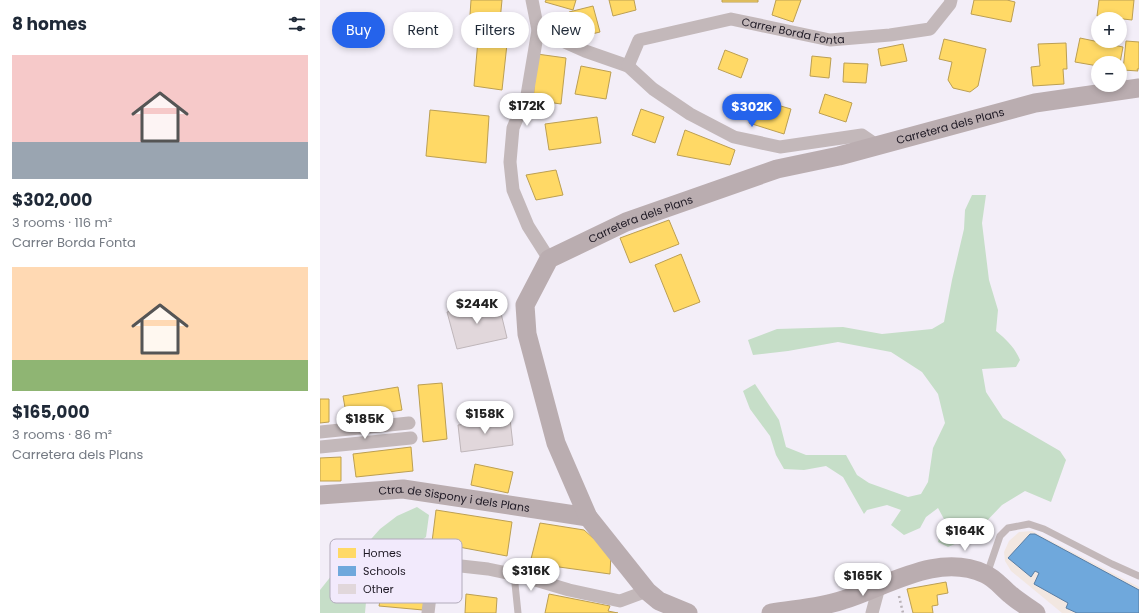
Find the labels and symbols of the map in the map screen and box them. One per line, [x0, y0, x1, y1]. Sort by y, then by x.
street label: Carrer Borda Fonta [740, 13, 845, 48]
pin: $172K [499, 93, 555, 127]
pin: $302K [724, 94, 780, 128]
street label: Carretera dels Plans [894, 104, 1006, 148]
street label: Carretera dels Plans [585, 191, 695, 247]
pin: $244K [449, 291, 505, 325]
pin: $158K [457, 401, 513, 435]
pin: $185K [337, 406, 393, 440]
street label: Ctra. de Sispony i dels Plans [378, 481, 531, 516]
pin: $164K [937, 518, 993, 552]
legend [330, 539, 462, 603]
text: Homes [363, 545, 402, 561]
pin: $316K [503, 558, 559, 592]
text: Schools [363, 563, 406, 579]
pin: $165K [835, 563, 891, 597]
text: Other [363, 581, 394, 597]

